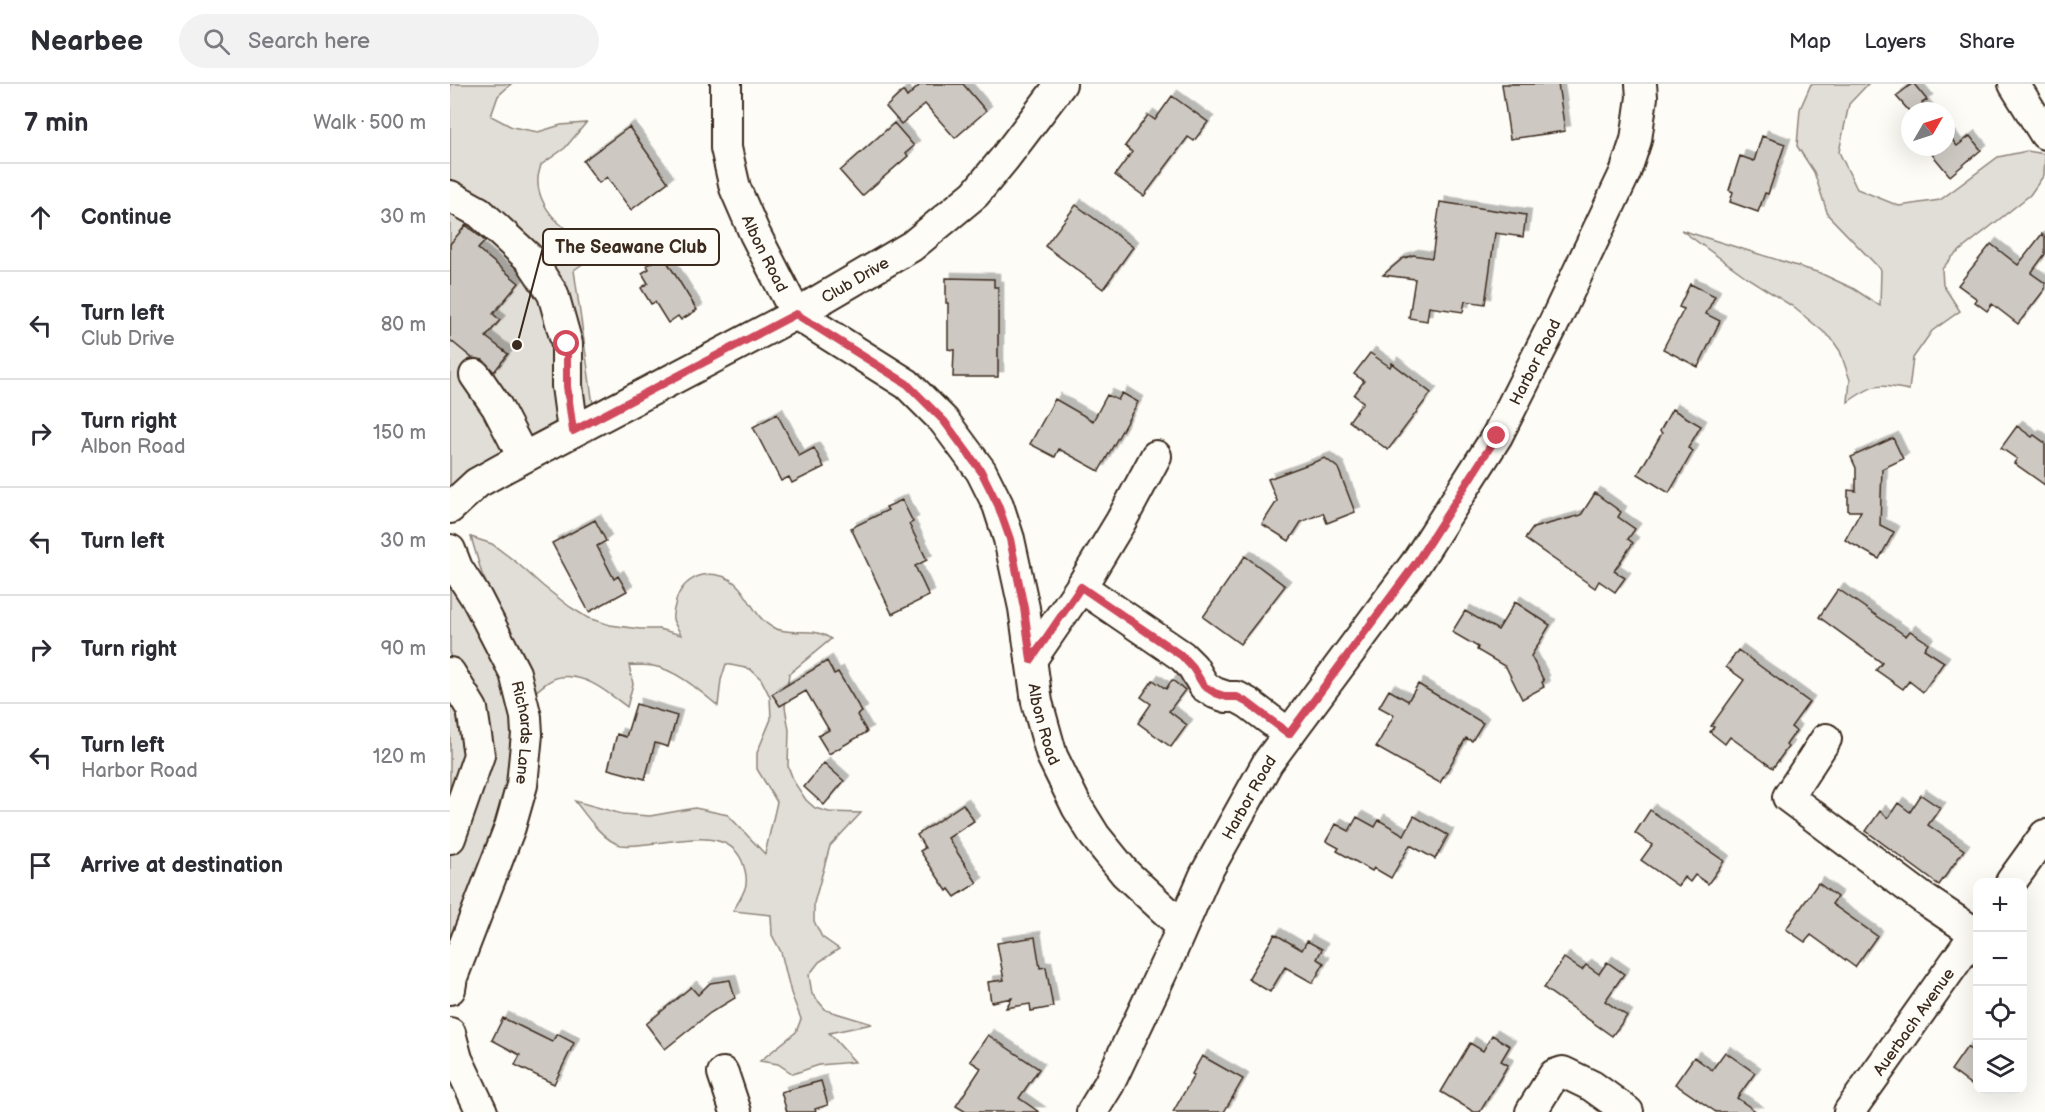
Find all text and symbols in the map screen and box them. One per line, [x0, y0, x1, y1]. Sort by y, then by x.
search box [179, 14, 599, 68]
text: Nearbee [30, 25, 143, 58]
icon: search [200, 25, 233, 58]
text: Search here [248, 28, 370, 55]
text: Map [1789, 29, 1831, 54]
text: Layers [1864, 29, 1926, 54]
text: Share [1959, 29, 2015, 54]
north arrow [1901, 102, 1955, 156]
text: 7 min [24, 108, 88, 139]
text: Walk · 500 m [313, 111, 426, 135]
icon: ahead [24, 201, 57, 234]
text: Continue [81, 204, 171, 231]
text: 30 m [380, 205, 426, 229]
street label: Albon Road [737, 213, 791, 296]
callout: The Seawane Club [543, 229, 719, 265]
text: The Seawane Club [555, 237, 707, 258]
street label: Club Drive [818, 253, 893, 308]
text: Turn left [81, 300, 165, 327]
icon: left [24, 309, 57, 342]
text: 80 m [381, 313, 426, 337]
street label: Harbor Road [1506, 316, 1565, 408]
text: Club Drive [81, 327, 175, 351]
route start [553, 330, 579, 356]
text: Turn right [81, 408, 177, 435]
icon: right [24, 417, 57, 450]
text: 150 m [373, 421, 426, 445]
route end [1483, 422, 1509, 448]
text: Albon Road [81, 435, 185, 459]
icon: left [24, 525, 57, 558]
text: Turn left [81, 528, 165, 555]
text: 30 m [380, 529, 426, 553]
icon: right [24, 633, 57, 666]
text: Turn right [81, 636, 177, 663]
text: 90 m [381, 637, 426, 661]
street label: Richards Lane [506, 679, 535, 786]
street label: Albon Road [1024, 682, 1063, 769]
text: Turn left [81, 732, 165, 759]
icon: left [24, 741, 57, 774]
text: 120 m [373, 745, 426, 769]
street label: Harbor Road [1219, 752, 1281, 843]
text: Harbor Road [81, 759, 198, 783]
icon: arrive [24, 849, 57, 882]
text: Arrive at destination [81, 852, 283, 879]
map controls [1973, 878, 2027, 1094]
button: + [1973, 878, 2027, 932]
button: − [1973, 932, 2027, 986]
street label: Auerbach Avenue [1870, 964, 1959, 1080]
button: locate [1973, 986, 2027, 1040]
button: layers [1973, 1040, 2027, 1094]

